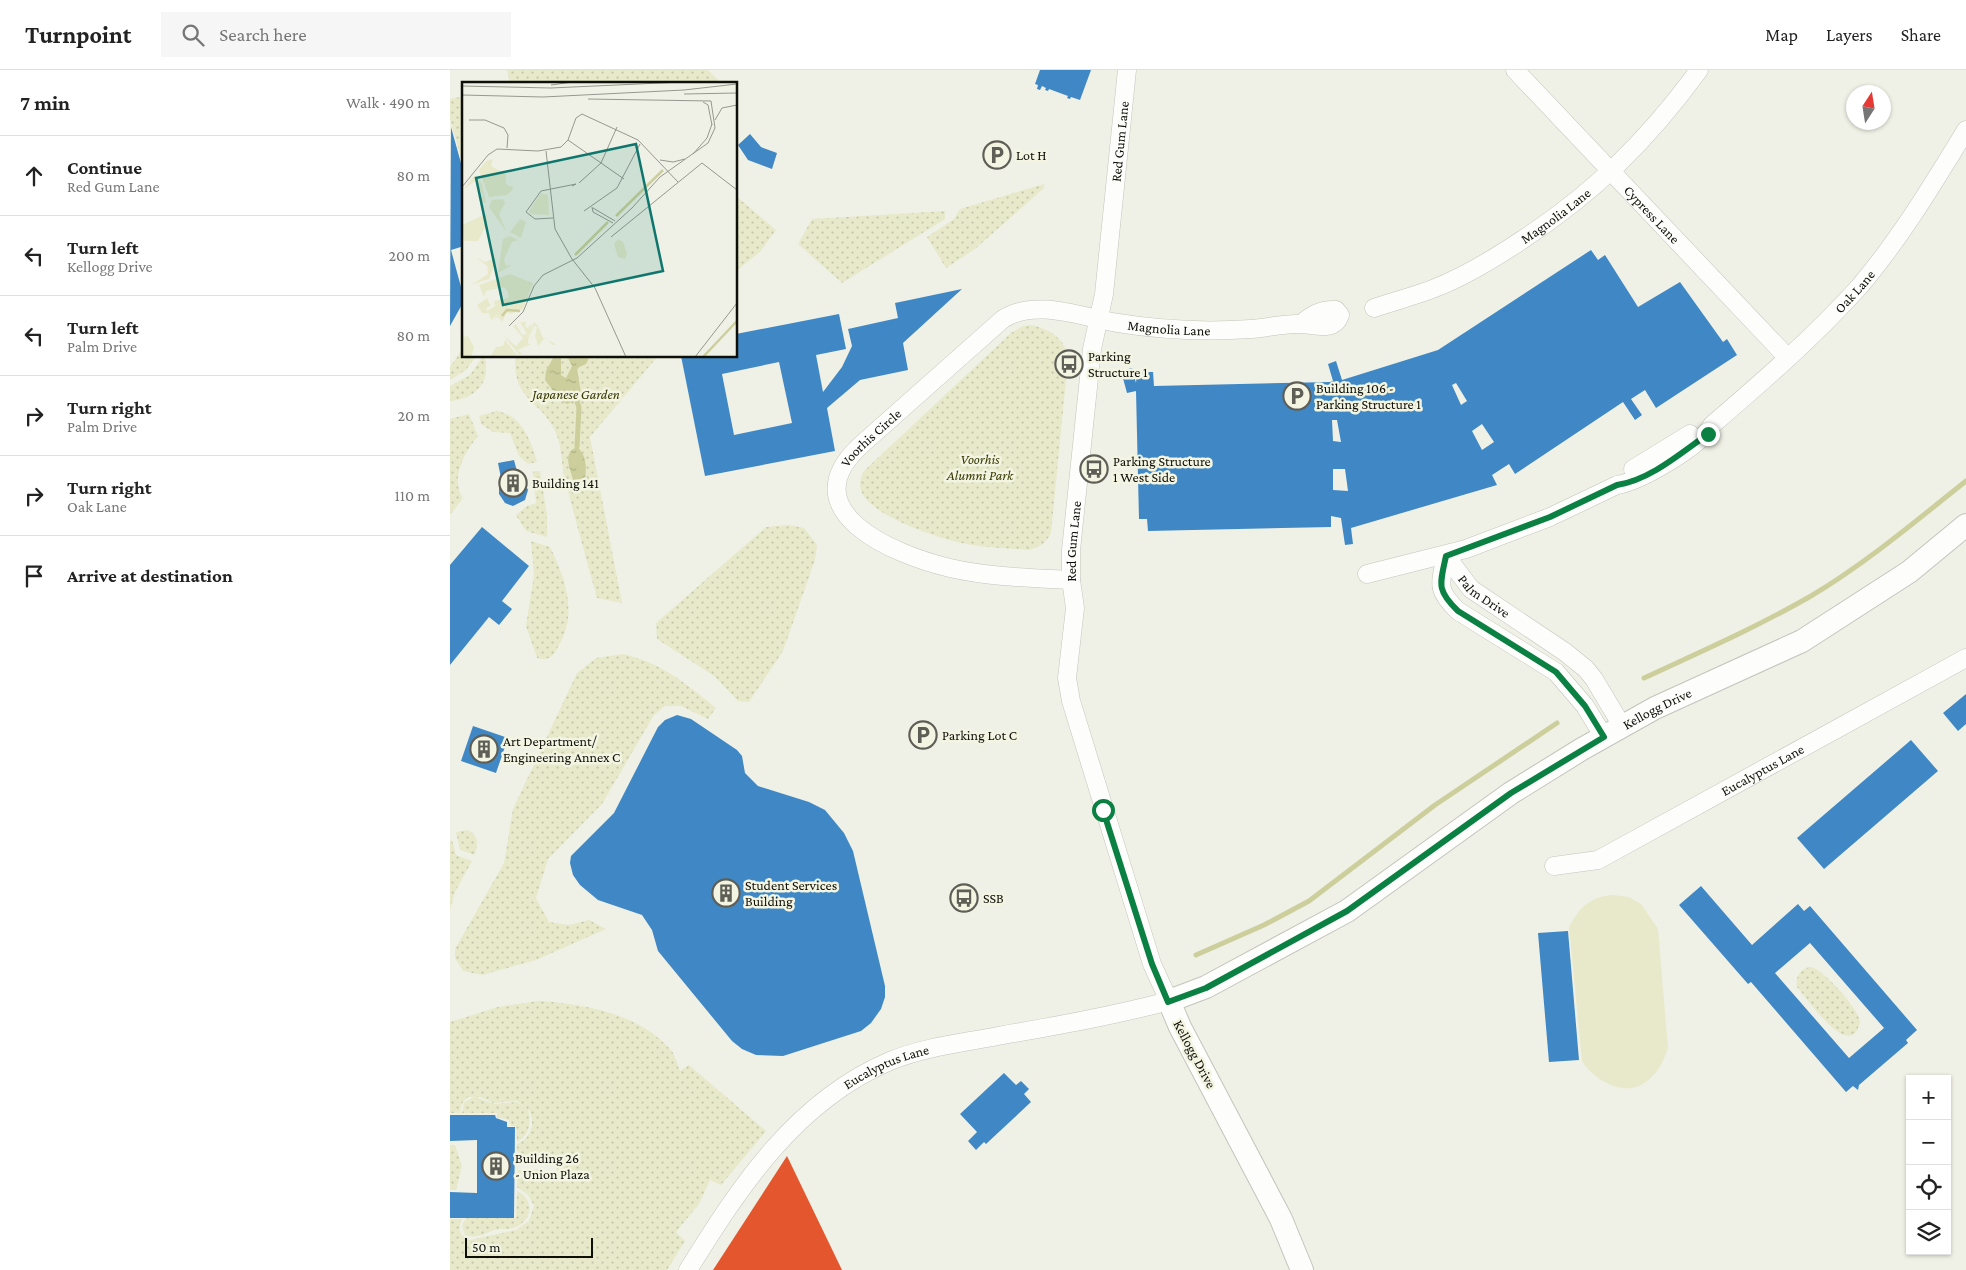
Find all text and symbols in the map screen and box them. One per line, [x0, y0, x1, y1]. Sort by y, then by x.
search box [161, 12, 511, 57]
text: Turnpoint [25, 21, 131, 48]
icon: search [179, 21, 207, 49]
text: Search here [219, 24, 307, 45]
text: Map [1765, 25, 1798, 45]
text: Layers [1826, 25, 1873, 45]
text: Share [1901, 25, 1941, 45]
inset map [462, 82, 738, 358]
north arrow [1846, 85, 1891, 130]
text: 7 min [20, 91, 70, 115]
text: Walk · 490 m [346, 94, 430, 111]
street label: Red Gum Lane [1108, 100, 1132, 183]
parking icon: Lot H [982, 140, 1012, 170]
place label: Lot H [1016, 147, 1046, 163]
text: Continue [67, 157, 142, 178]
icon: ahead [20, 162, 48, 190]
text: 80 m [396, 167, 430, 184]
text: Red Gum Lane [67, 178, 160, 195]
street label: Cypress Lane [1621, 182, 1683, 247]
street label: Magnolia Lane [1517, 184, 1594, 247]
text: Turn left [67, 237, 139, 258]
icon: left [20, 242, 48, 270]
text: 200 m [388, 247, 430, 264]
text: Kellogg Drive [67, 258, 153, 275]
street label: Oak Lane [1831, 267, 1878, 316]
text: Turn left [67, 317, 139, 338]
street label: Magnolia Lane [1127, 317, 1210, 338]
icon: left [20, 322, 48, 350]
text: 80 m [396, 327, 430, 344]
text: Palm Drive [67, 338, 137, 355]
place label: Parking Structure 1 [1088, 348, 1148, 380]
bus stop icon: Parking Structure 1 [1054, 349, 1084, 379]
place label: Building 106 - Parking Structure 1 [1316, 380, 1421, 412]
parking icon: Building 106 - Parking Structure 1 [1282, 381, 1312, 411]
park label: Japanese Garden [529, 386, 620, 402]
text: Turn right [67, 397, 152, 418]
icon: right [20, 402, 48, 430]
street label: Voorhis Circle [837, 405, 904, 470]
text: 20 m [397, 407, 430, 424]
text: Palm Drive [67, 418, 137, 435]
route end [1697, 423, 1720, 446]
park label: Voorhis Alumni Park [946, 451, 1014, 483]
place label: Parking Structure 1 West Side [1113, 453, 1211, 485]
bus stop icon: Parking Structure 1 West Side [1079, 454, 1109, 484]
building icon: Building 141 [498, 468, 528, 498]
place label: Building 141 [532, 475, 599, 491]
text: Turn right [67, 477, 152, 498]
icon: right [20, 482, 48, 510]
text: 110 m [394, 487, 430, 504]
text: Oak Lane [67, 498, 127, 515]
street label: Red Gum Lane [1063, 500, 1084, 582]
icon: arrive [20, 562, 48, 590]
text: Arrive at destination [67, 565, 233, 586]
street label: Palm Drive [1455, 571, 1513, 621]
street label: Kellogg Drive [1620, 684, 1694, 733]
parking icon: Parking Lot C [908, 720, 938, 750]
place label: Parking Lot C [942, 727, 1017, 743]
place label: Art Department/ Engineering Annex C [503, 733, 620, 765]
building icon: Art Department/ Engineering Annex C [469, 734, 499, 764]
street label: Eucalyptus Lane [1718, 741, 1807, 799]
route start [1092, 799, 1115, 822]
place label: Student Services Building [745, 877, 837, 909]
building icon: Student Services Building [711, 878, 741, 908]
bus stop icon: SSB [949, 883, 979, 913]
place label: SSB [983, 890, 1004, 906]
street label: Kellogg Drive [1170, 1017, 1220, 1091]
street label: Eucalyptus Lane [840, 1041, 930, 1092]
map controls [1906, 1075, 1951, 1255]
button: + [1906, 1075, 1951, 1120]
button: − [1906, 1120, 1951, 1165]
place label: Building 26 - Union Plaza [515, 1150, 590, 1182]
building icon: Building 26 - Union Plaza [481, 1151, 511, 1181]
button: locate [1906, 1165, 1951, 1210]
button: layers [1906, 1210, 1951, 1255]
scale bar [465, 1235, 592, 1258]
text: 50 m [472, 1239, 500, 1255]

